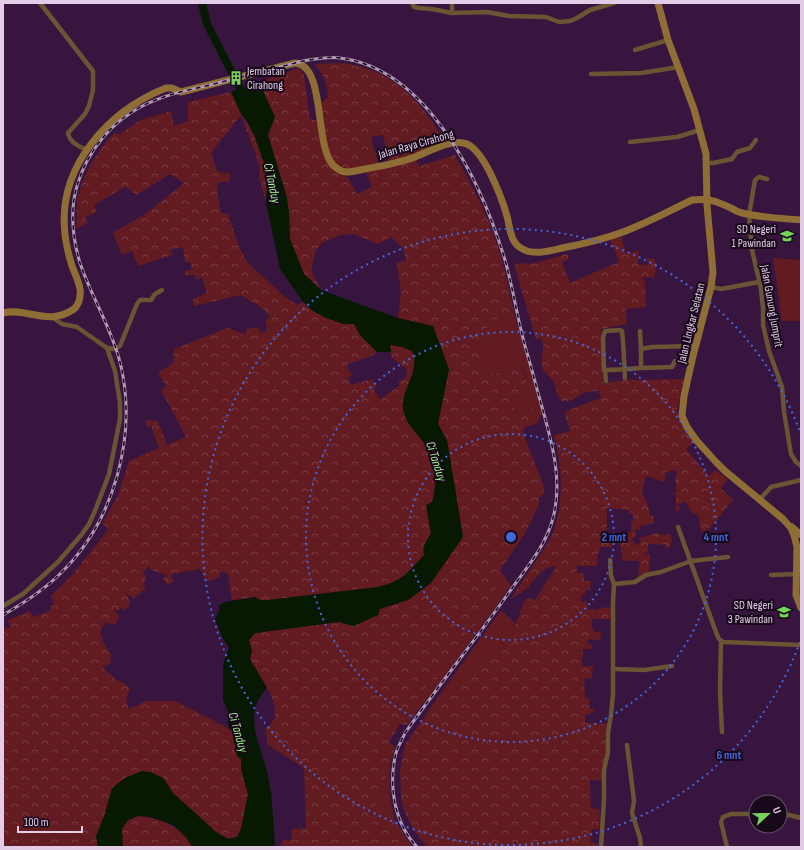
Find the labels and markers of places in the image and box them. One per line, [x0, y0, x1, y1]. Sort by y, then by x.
place label: Jembatan Cirahong [246, 64, 285, 93]
building icon: Jembatan Cirahong [228, 70, 244, 86]
place label: SD Negeri 1 Pawindan [732, 222, 776, 251]
school or university icon: SD Negeri 1 Pawindan [779, 228, 795, 244]
centre of rings [504, 530, 518, 544]
place label: SD Negeri 3 Pawindan [728, 598, 773, 627]
school or university icon: SD Negeri 3 Pawindan [776, 604, 792, 620]

